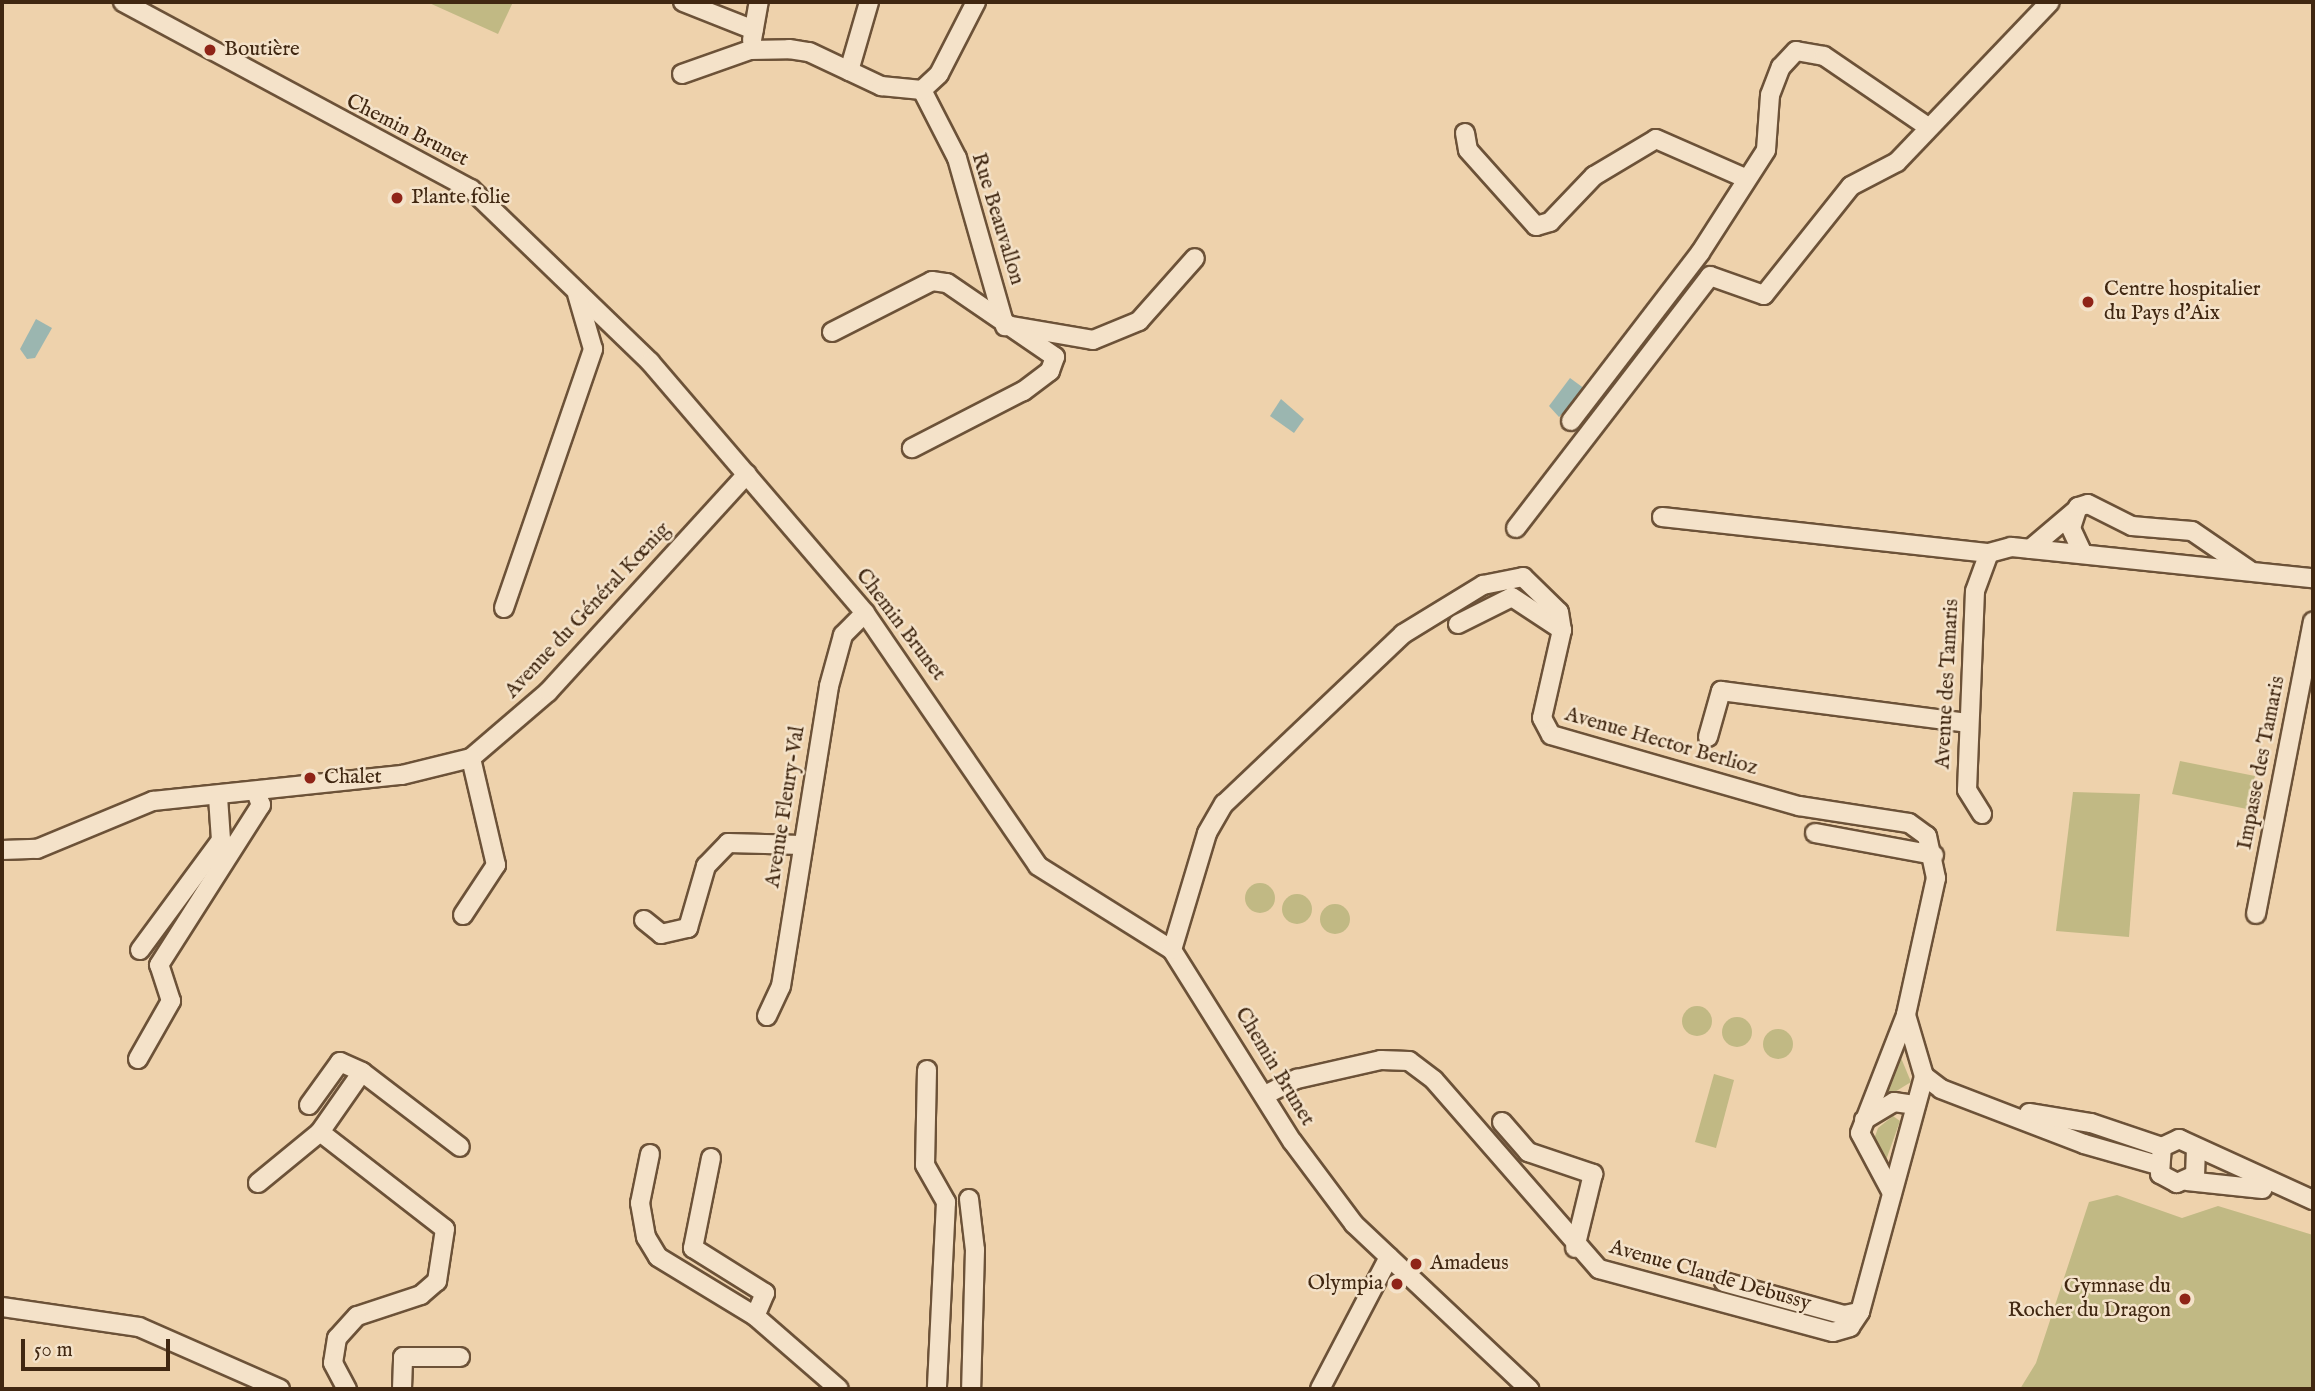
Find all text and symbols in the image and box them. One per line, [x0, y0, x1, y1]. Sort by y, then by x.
place label: Boutière [224, 37, 300, 63]
marker: Boutière [202, 42, 218, 58]
street label: Chemin Brunet [342, 89, 472, 173]
street label: Rue Beauvallon [965, 150, 1029, 288]
place label: Plante folie [411, 185, 510, 211]
marker: Plante folie [389, 190, 405, 206]
place label: Centre hospitalier du Pays d'Aix [2104, 277, 2260, 327]
marker: Centre hospitalier du Pays d'Aix [2078, 292, 2098, 312]
street label: Avenue du Général Kœnig [500, 518, 676, 704]
street label: Chemin Brunet [850, 564, 950, 686]
street label: Avenue des Tamaris [1931, 598, 1965, 770]
street label: Impasse des Tamaris [2233, 674, 2291, 852]
street label: Avenue Hector Berlioz [1562, 702, 1760, 782]
street label: Avenue Fleury-Val [761, 724, 811, 890]
place label: Chalet [324, 765, 382, 791]
marker: Chalet [302, 770, 318, 786]
street label: Chemin Brunet [1229, 1003, 1319, 1131]
street label: Avenue Claude Debussy [1606, 1235, 1814, 1317]
place label: Amadeus [1430, 1251, 1509, 1277]
marker: Amadeus [1408, 1256, 1424, 1272]
place label: Olympia [1308, 1271, 1383, 1297]
place label: Gymnase du Rocher du Dragon [2008, 1274, 2171, 1324]
marker: Olympia [1389, 1276, 1405, 1292]
marker: Gymnase du Rocher du Dragon [2177, 1291, 2193, 1307]
scale bar [24, 1324, 173, 1368]
text: 50 m [34, 1337, 73, 1364]

